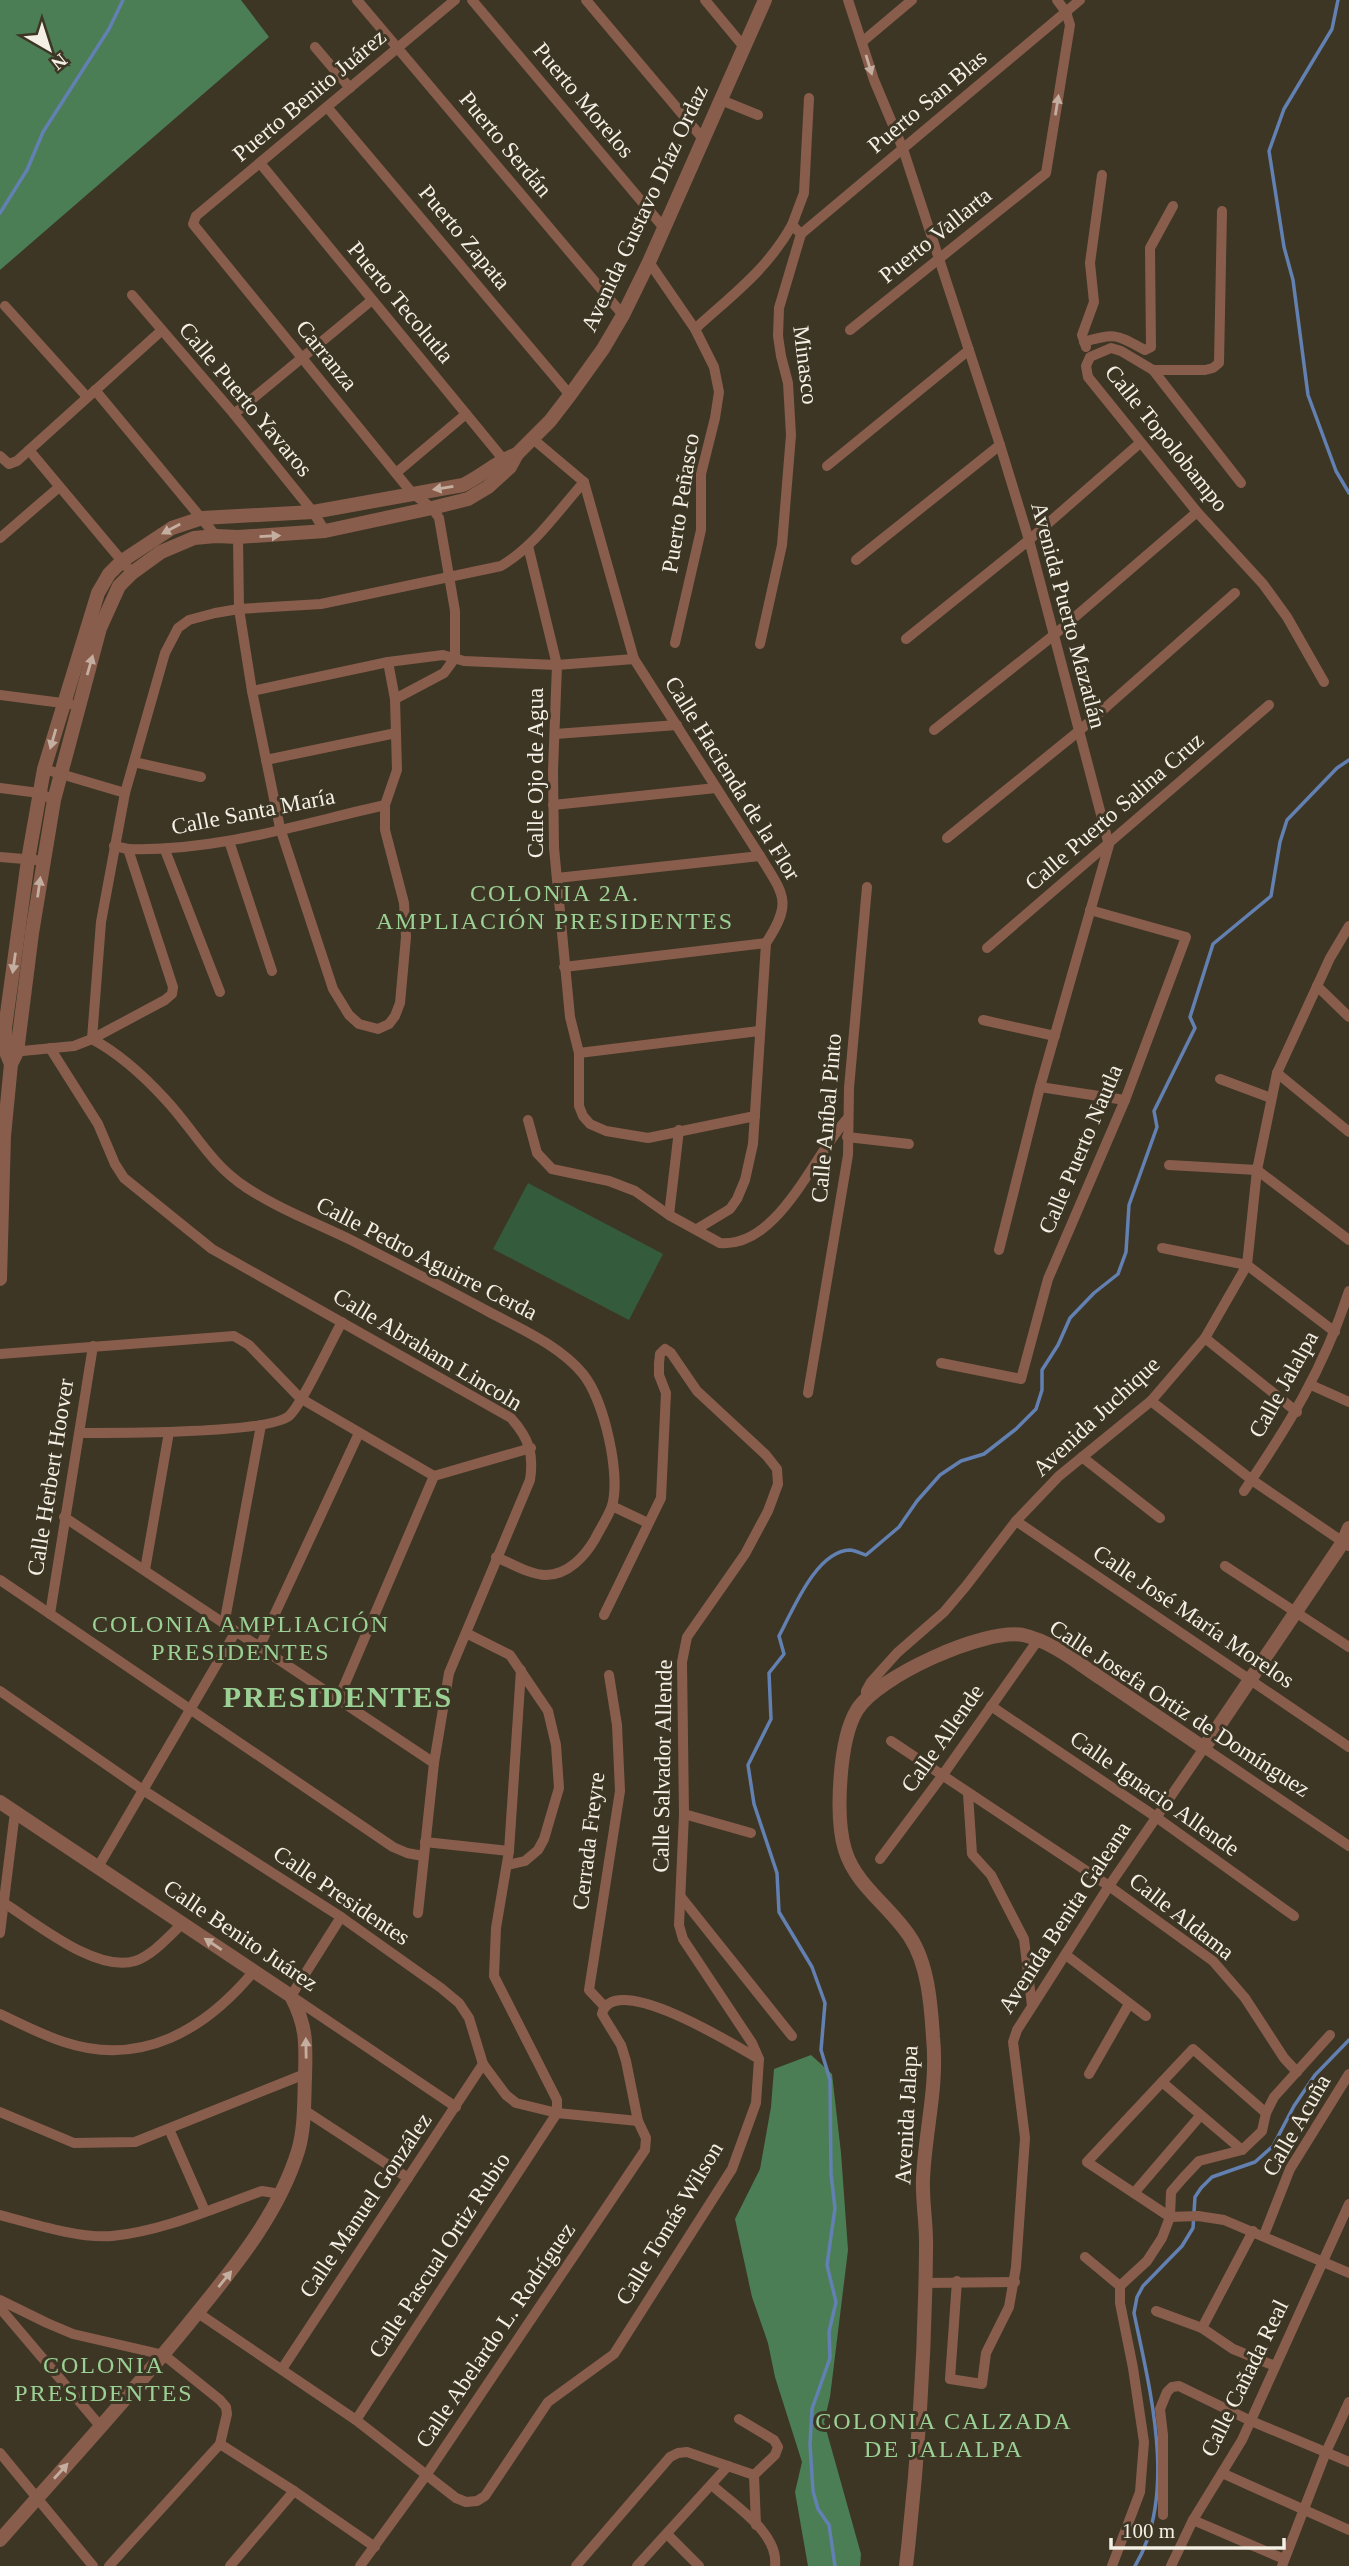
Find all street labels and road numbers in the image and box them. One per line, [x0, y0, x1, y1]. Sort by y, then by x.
street label: Puerto Benito Juárez [228, 24, 391, 167]
street label: Puerto Morelos [528, 38, 639, 163]
street label: Puerto San Blas [863, 45, 992, 158]
street label: Avenida Gustavo Díaz Ordaz [576, 81, 713, 336]
street label: Puerto Serdán [454, 87, 557, 202]
street label: Puerto Zapata [414, 180, 515, 295]
street label: Puerto Vallarta [874, 183, 996, 288]
street label: Puerto Tecolutla [343, 237, 459, 368]
street label: Carranza [291, 315, 362, 395]
street label: Calle Puerto Yavaros [174, 317, 317, 482]
street label: Minasco [788, 324, 823, 406]
street label: Calle Topolobampo [1100, 360, 1233, 517]
street label: Puerto Peñasco [657, 431, 704, 575]
street label: Avenida Puerto Mazatlán [1026, 499, 1111, 732]
street label: Calle Hacienda de la Flor [660, 672, 806, 885]
street label: Calle Ojo de Agua [523, 688, 548, 858]
street label: Calle Puerto Salina Cruz [1020, 727, 1209, 896]
street label: Calle Santa María [169, 783, 337, 840]
street label: Calle Aníbal Pinto [807, 1032, 846, 1204]
street label: Calle Puerto Nautla [1034, 1061, 1127, 1238]
street label: Calle Pedro Aguirre Cerda [312, 1192, 541, 1325]
street label: Calle Abraham Lincoln [329, 1283, 527, 1416]
street label: Calle Jalalpa [1244, 1327, 1323, 1442]
street label: Avenida Juchique [1028, 1351, 1165, 1481]
street label: Calle Herbert Hoover [23, 1376, 78, 1577]
street label: Calle José María Morelos [1088, 1540, 1299, 1693]
street label: Calle Josefa Ortiz de Domínguez [1045, 1615, 1315, 1802]
street label: Calle Salvador Allende [648, 1659, 677, 1873]
street label: Calle Allende [896, 1680, 989, 1797]
street label: Calle Ignacio Allende [1065, 1726, 1244, 1861]
street label: Cerrada Freyre [568, 1771, 609, 1911]
street label: Avenida Benita Galeana [993, 1817, 1136, 2018]
street label: Calle Presidentes [269, 1841, 415, 1950]
street label: Calle Aldama [1124, 1868, 1239, 1965]
street label: Calle Benito Juárez [159, 1875, 322, 1996]
street label: Avenida Jalapa [890, 2045, 923, 2185]
street label: Calle Acuña [1257, 2070, 1336, 2180]
street label: Calle Manuel González [294, 2108, 436, 2302]
street label: Calle Tomás Wilson [611, 2137, 728, 2309]
street label: Calle Pascual Ortiz Rubio [364, 2148, 515, 2363]
street label: Calle Abelardo L. Rodríguez [411, 2218, 580, 2452]
street label: Calle Cañada Real [1196, 2296, 1293, 2461]

